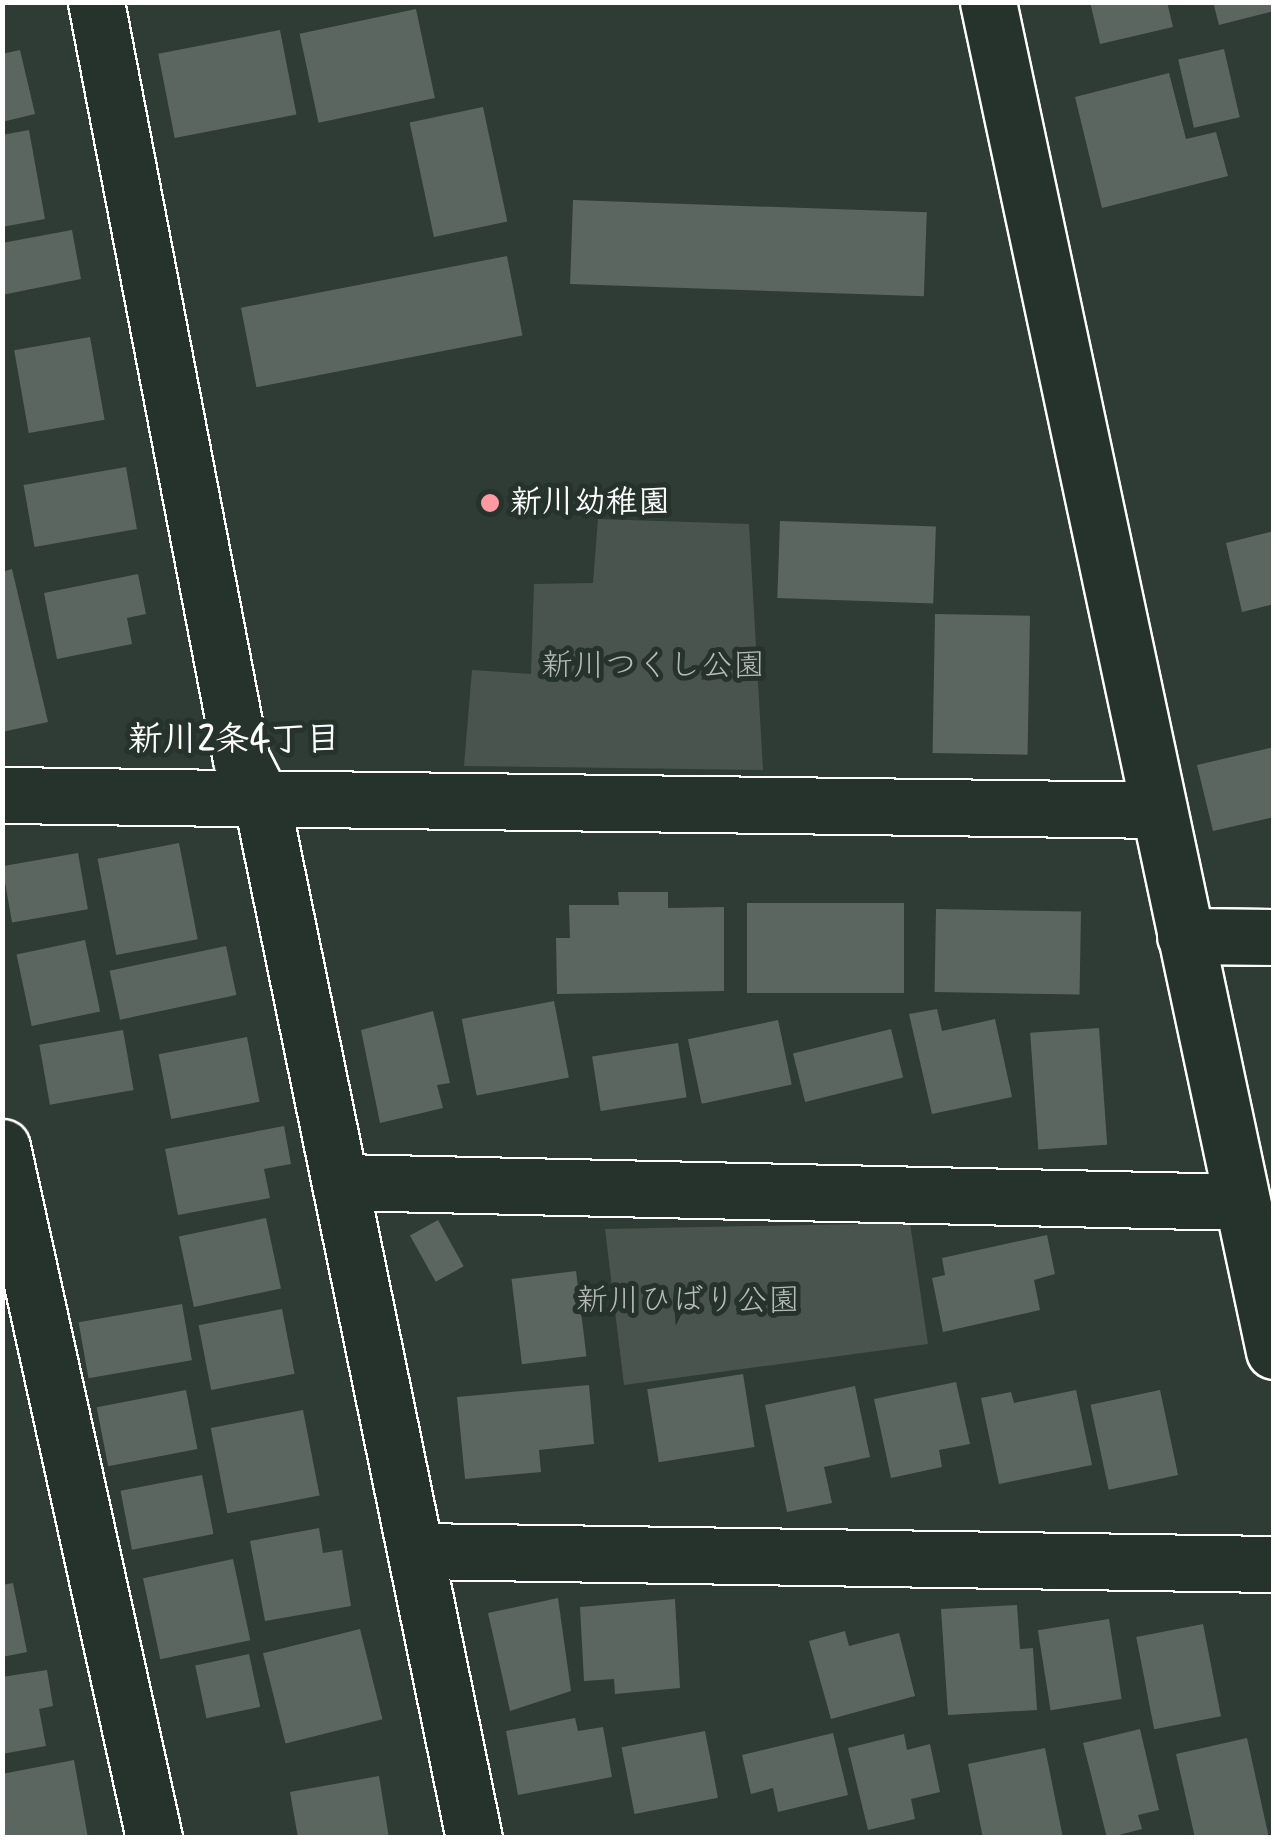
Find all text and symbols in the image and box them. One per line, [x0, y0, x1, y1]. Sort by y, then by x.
place label: 新川幼稚園 [510, 484, 670, 522]
marker: 新川幼稚園 [479, 492, 501, 514]
park label: 新川つくし公園 [541, 647, 765, 685]
district label: 新川2条4丁目 [128, 719, 340, 761]
park label: 新川ひばり公園 [576, 1282, 800, 1320]

